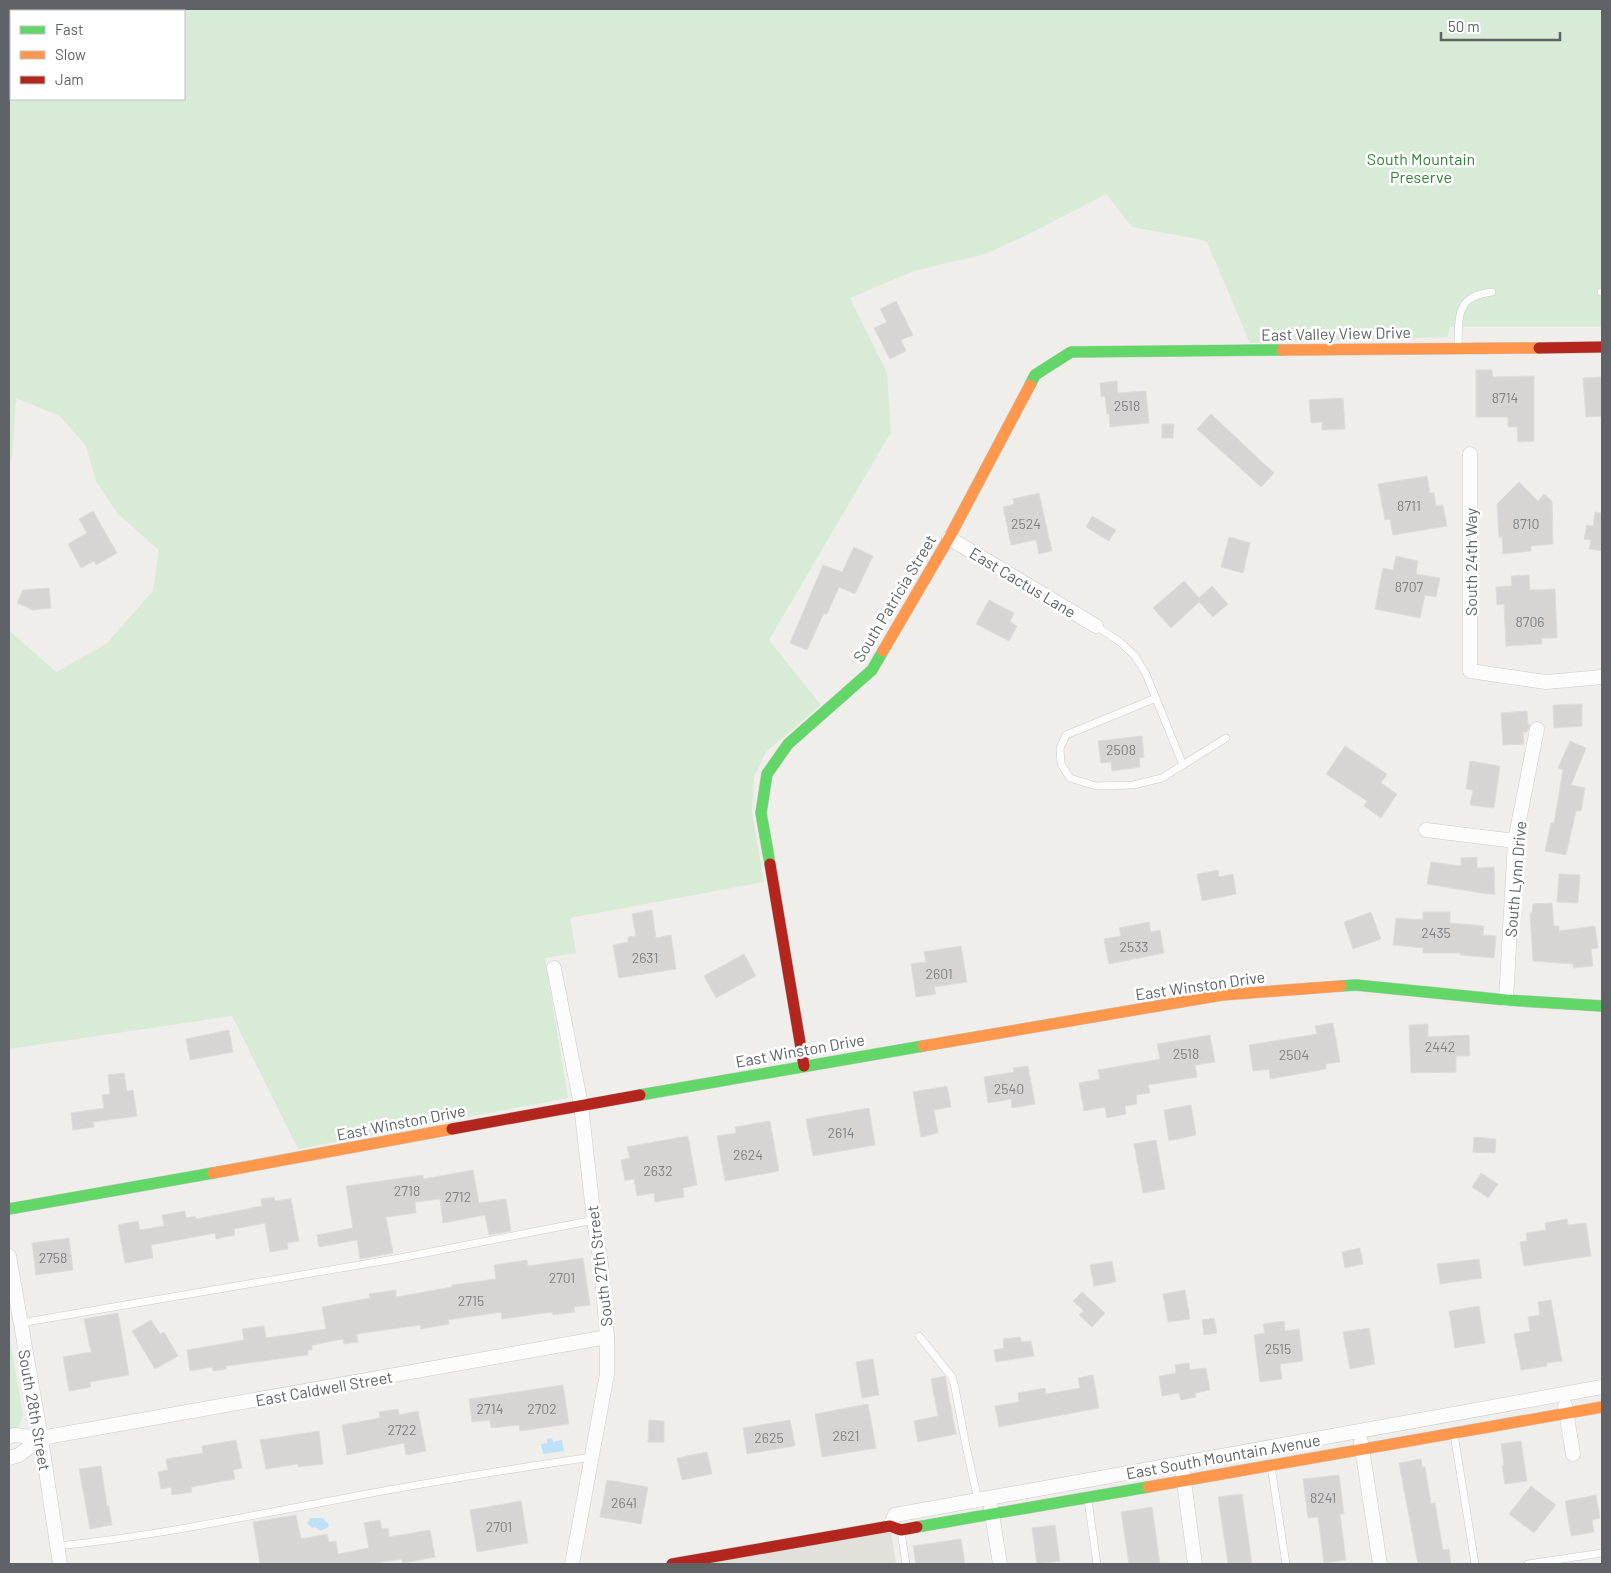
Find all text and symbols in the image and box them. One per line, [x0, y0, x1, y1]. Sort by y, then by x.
legend [10, 10, 185, 100]
scale bar [1441, 10, 1560, 42]
text: 50 m [1448, 17, 1480, 35]
text: Fast [55, 20, 83, 38]
text: Slow [55, 45, 86, 63]
text: Jam [55, 70, 84, 88]
park label: South Mountain Preserve [1367, 149, 1475, 186]
street label: East Valley View Drive [1261, 322, 1411, 344]
house number: 8714 [1492, 389, 1518, 406]
house number: 2518 [1114, 397, 1140, 414]
house number: 8711 [1397, 497, 1421, 514]
street label: South 24th Way [1461, 507, 1480, 616]
house number: 2524 [1011, 515, 1041, 532]
house number: 8710 [1513, 515, 1539, 532]
street label: South Patricia Street [849, 531, 939, 665]
street label: East Cactus Lane [967, 543, 1079, 621]
house number: 8707 [1395, 578, 1424, 595]
house number: 8706 [1515, 613, 1545, 630]
house number: 2508 [1106, 741, 1136, 758]
street label: South Lynn Drive [1500, 820, 1530, 938]
house number: 2435 [1421, 924, 1451, 941]
house number: 2533 [1119, 938, 1149, 955]
house number: 2631 [632, 949, 658, 966]
house number: 2601 [925, 965, 953, 982]
street label: East Winston Drive [1134, 966, 1266, 1004]
street label: East Winston Drive [734, 1029, 866, 1071]
house number: 2442 [1425, 1038, 1455, 1055]
house number: 2518 [1173, 1045, 1199, 1062]
house number: 2504 [1279, 1046, 1309, 1063]
house number: 2540 [994, 1080, 1024, 1097]
street label: East Winston Drive [335, 1100, 467, 1144]
house number: 2614 [827, 1124, 855, 1141]
house number: 2624 [733, 1146, 763, 1163]
house number: 2632 [643, 1162, 673, 1179]
house number: 2718 [394, 1182, 420, 1199]
house number: 2712 [445, 1188, 471, 1205]
street label: South 27th Street [582, 1204, 616, 1328]
house number: 2758 [39, 1249, 67, 1266]
house number: 2701 [549, 1269, 575, 1286]
house number: 2715 [458, 1292, 484, 1309]
house number: 2515 [1265, 1340, 1291, 1357]
street label: South 28th Street [15, 1348, 55, 1472]
street label: East Caldwell Street [254, 1367, 394, 1409]
house number: 2714 [477, 1400, 503, 1417]
house number: 2702 [527, 1400, 557, 1417]
house number: 2722 [387, 1421, 417, 1438]
house number: 2621 [833, 1427, 859, 1444]
house number: 2625 [754, 1429, 784, 1446]
street label: East South Mountain Avenue [1124, 1430, 1322, 1482]
house number: 8241 [1310, 1489, 1336, 1506]
house number: 2641 [611, 1494, 637, 1511]
house number: 2701 [486, 1518, 512, 1535]

